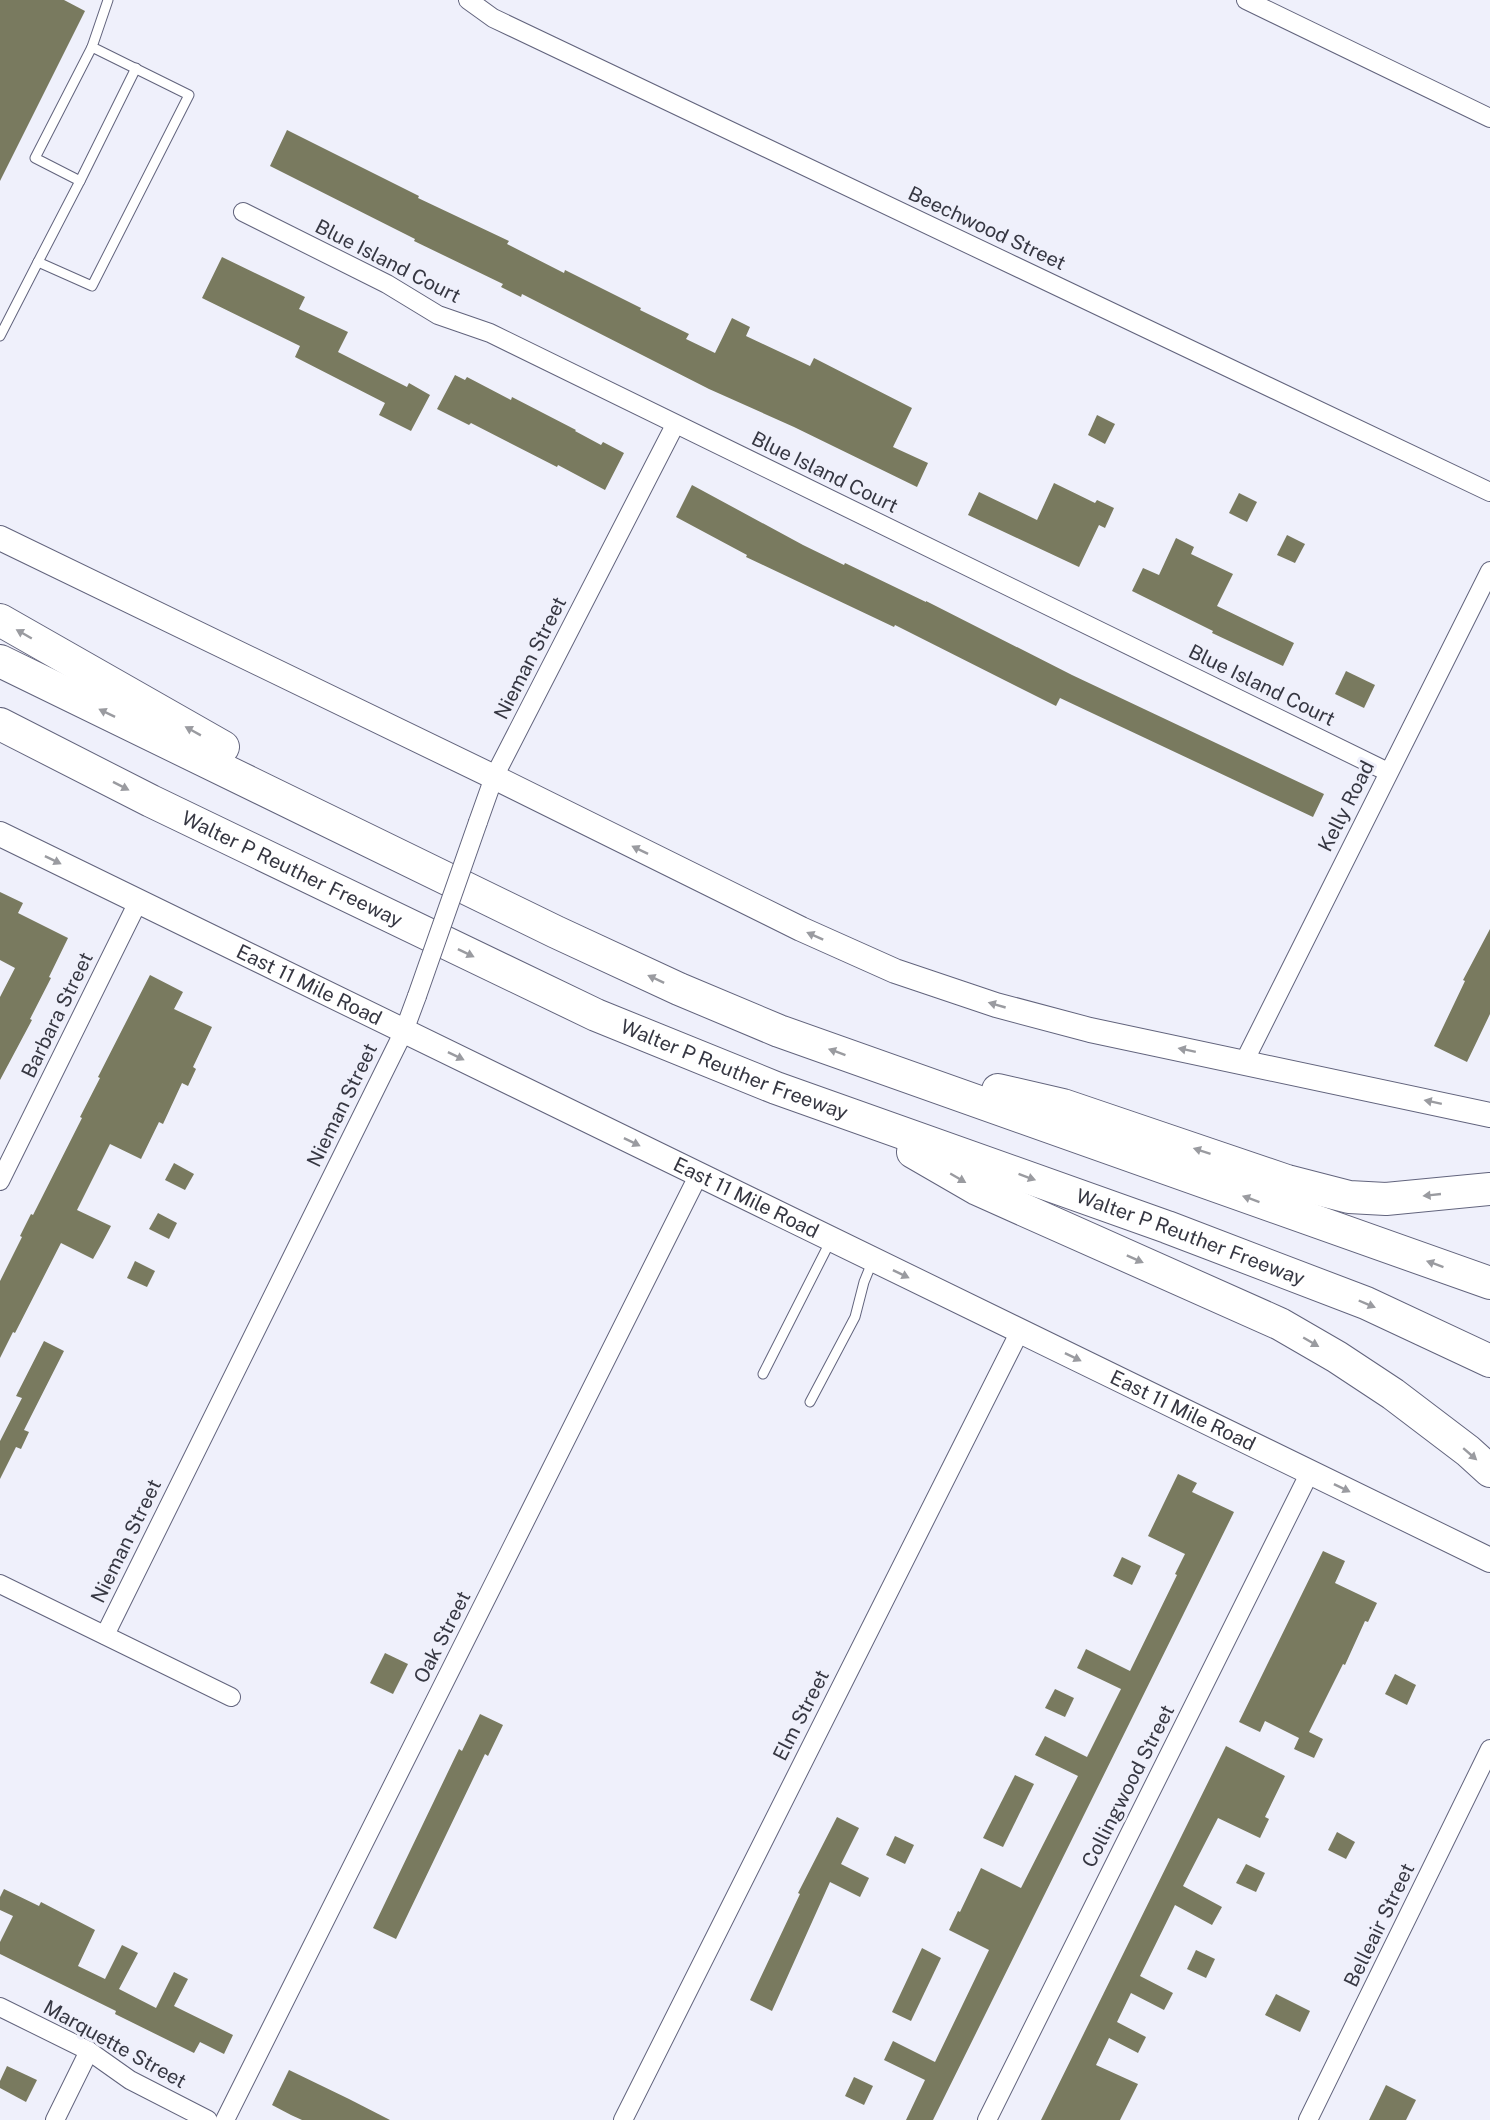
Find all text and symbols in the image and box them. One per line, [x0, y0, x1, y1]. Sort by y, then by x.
street label: Beechwood Street [904, 181, 1070, 275]
street label: Blue Island Court [311, 214, 465, 308]
street label: Blue Island Court [748, 426, 902, 518]
street label: Nieman Street [489, 593, 571, 723]
one-way arrow [16, 629, 32, 640]
street label: Blue Island Court [1185, 639, 1339, 731]
one-way arrow [99, 709, 116, 718]
one-way arrow [185, 726, 202, 736]
street label: Kelly Road [1313, 757, 1379, 855]
one-way arrow [113, 781, 130, 791]
street label: Walter P Reuther Freeway [178, 806, 407, 932]
one-way arrow [631, 845, 649, 855]
one-way arrow [44, 855, 61, 864]
one-way arrow [806, 930, 824, 940]
street label: East 11 Mile Road [233, 939, 386, 1030]
street label: Barbara Street [16, 948, 98, 1082]
one-way arrow [458, 949, 475, 958]
one-way arrow [648, 974, 665, 983]
one-way arrow [988, 1000, 1006, 1009]
street label: Walter P Reuther Freeway [617, 1014, 851, 1125]
street label: Nieman Street [302, 1039, 382, 1171]
one-way arrow [1178, 1044, 1196, 1054]
one-way arrow [828, 1046, 846, 1056]
one-way arrow [448, 1052, 465, 1061]
one-way arrow [1423, 1097, 1442, 1106]
one-way arrow [623, 1137, 640, 1146]
one-way arrow [1193, 1146, 1211, 1155]
street label: East 11 Mile Road [670, 1152, 823, 1243]
one-way arrow [950, 1172, 966, 1183]
one-way arrow [1018, 1173, 1036, 1182]
street label: Walter P Reuther Freeway [1073, 1184, 1308, 1291]
one-way arrow [1422, 1190, 1441, 1200]
one-way arrow [1242, 1193, 1260, 1203]
one-way arrow [1126, 1254, 1144, 1264]
one-way arrow [1426, 1258, 1444, 1268]
one-way arrow [893, 1269, 910, 1278]
one-way arrow [1359, 1299, 1377, 1309]
one-way arrow [1303, 1337, 1320, 1347]
one-way arrow [1064, 1352, 1081, 1361]
street label: East 11 Mile Road [1106, 1365, 1260, 1456]
one-way arrow [1462, 1447, 1477, 1460]
street label: Nieman Street [86, 1475, 166, 1607]
one-way arrow [1334, 1483, 1351, 1493]
street label: Oak Street [409, 1587, 475, 1687]
street label: Elm Street [768, 1666, 834, 1764]
street label: Collingwood Street [1077, 1701, 1179, 1871]
street label: Belleair Street [1339, 1859, 1419, 1991]
street label: Marquette Street [39, 1995, 191, 2093]

